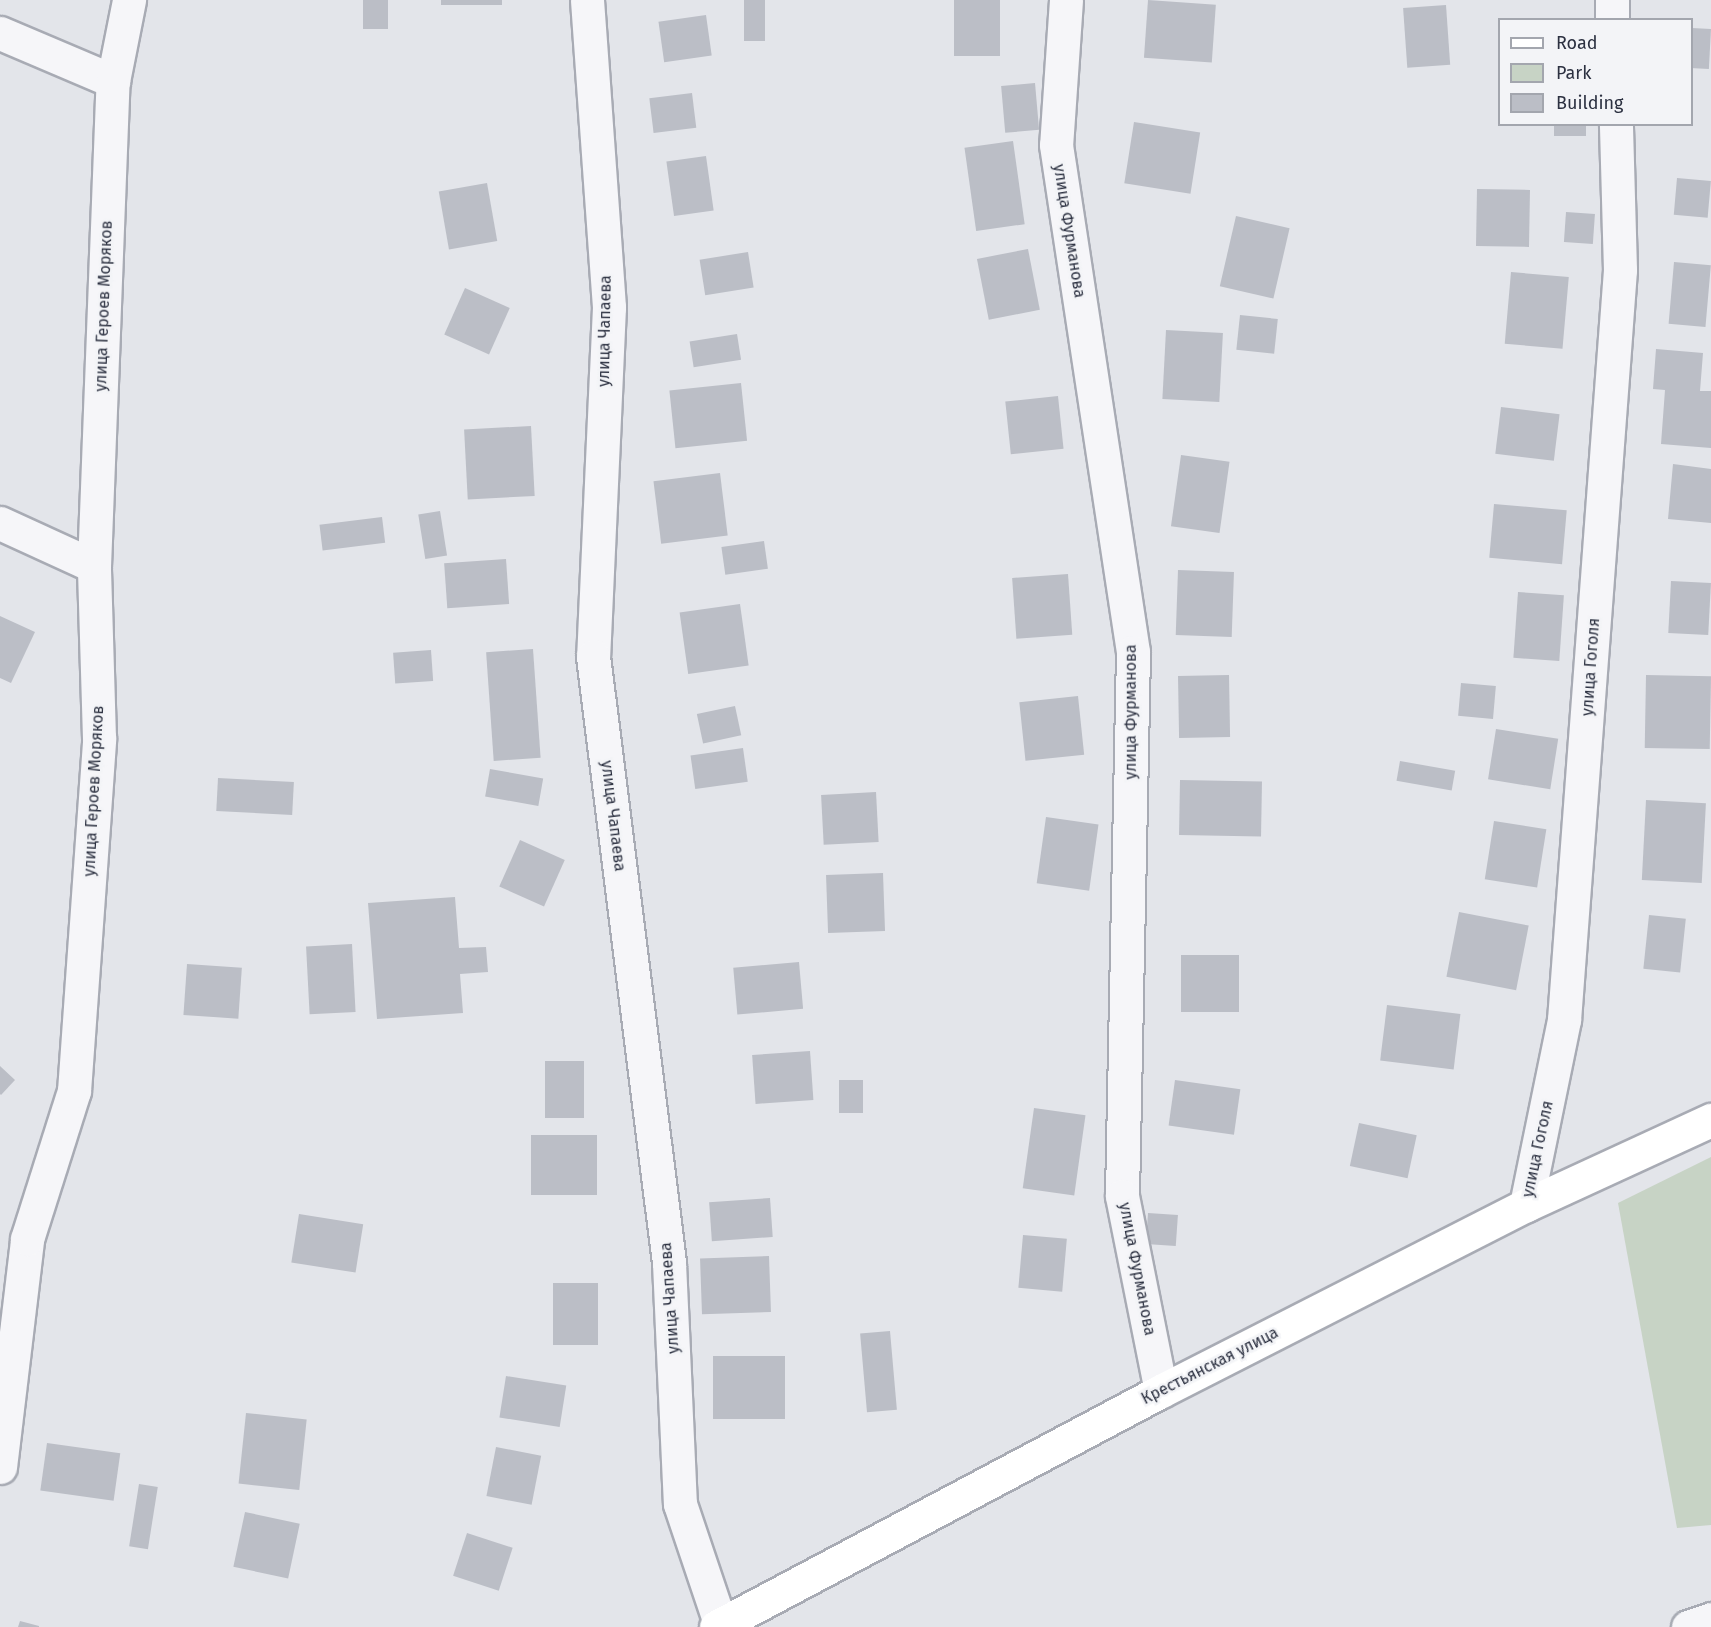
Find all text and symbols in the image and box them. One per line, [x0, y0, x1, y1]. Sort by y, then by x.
legend [1498, 18, 1693, 126]
text: Road [1556, 32, 1598, 54]
text: Park [1556, 62, 1591, 84]
text: Building [1556, 92, 1623, 114]
street label: улица Фурманова [1049, 163, 1089, 299]
street label: улица Героев Моряков [91, 220, 117, 392]
street label: улица Чапаева [594, 275, 616, 387]
street label: улица Гоголя [1578, 617, 1604, 717]
street label: улица Фурманова [1121, 644, 1141, 780]
street label: улица Героев Моряков [80, 705, 108, 877]
street label: улица Чапаева [597, 759, 629, 873]
street label: улица Гоголя [1518, 1099, 1558, 1199]
street label: улица Фурманова [1115, 1201, 1159, 1337]
street label: улица Чапаева [657, 1242, 683, 1354]
street label: Крестьянская улица [1138, 1323, 1282, 1409]

